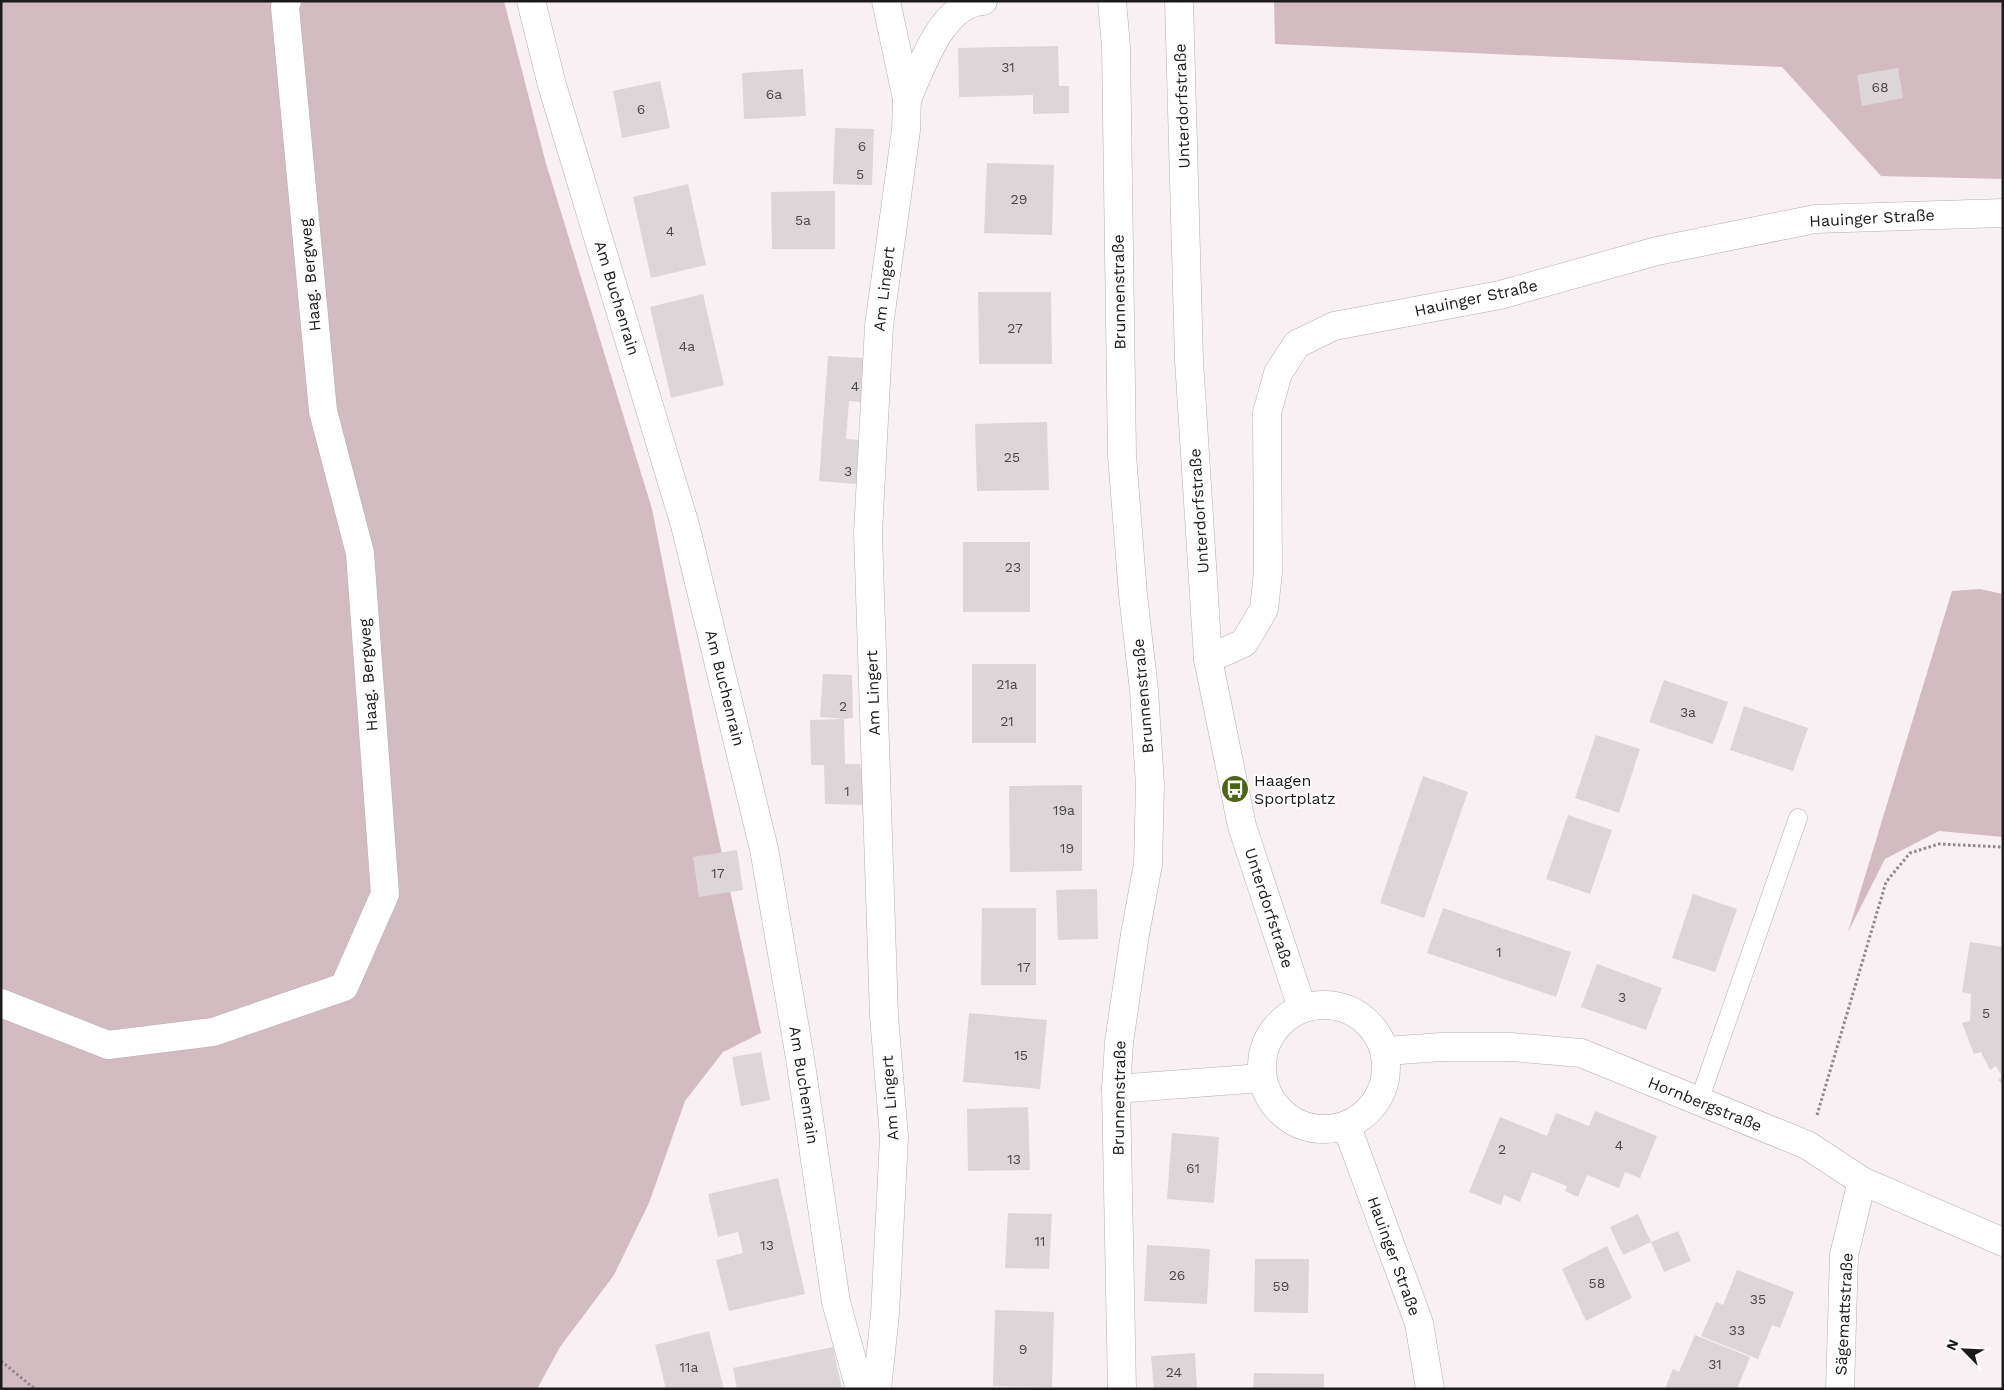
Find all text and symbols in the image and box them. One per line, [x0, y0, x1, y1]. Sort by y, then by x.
street label: Unterdorfstraße [1170, 43, 1194, 169]
house number: 31 [1001, 59, 1015, 75]
house number: 68 [1871, 79, 1889, 95]
house number: 6a [766, 86, 782, 102]
house number: 6 [637, 101, 645, 117]
house number: 6 [858, 138, 866, 154]
house number: 5 [856, 166, 864, 182]
house number: 29 [1011, 191, 1027, 207]
street label: Hauinger Straße [1809, 205, 1935, 231]
house number: 5a [795, 212, 811, 228]
street label: Haag. Bergweg [296, 217, 324, 332]
house number: 4 [666, 223, 674, 239]
street label: Brunnenstraße [1108, 234, 1130, 350]
street label: Am Buchenrain [591, 238, 643, 358]
street label: Am Lingert [869, 245, 899, 333]
street label: Hauinger Straße [1413, 276, 1539, 320]
house number: 27 [1007, 320, 1023, 336]
house number: 4a [679, 338, 695, 354]
house number: 4 [851, 378, 859, 394]
street label: Unterdorfstraße [1185, 448, 1213, 574]
house number: 25 [1004, 449, 1020, 465]
house number: 3 [844, 463, 852, 479]
house number: 23 [1005, 559, 1021, 575]
street label: Haag. Bergweg [355, 617, 381, 732]
street label: Am Buchenrain [701, 628, 749, 748]
street label: Brunnenstraße [1129, 638, 1157, 754]
street label: Am Lingert [862, 650, 884, 736]
house number: 21a [996, 676, 1018, 692]
house number: 2 [839, 698, 847, 714]
house number: 3a [1680, 704, 1696, 720]
house number: 21 [1000, 713, 1014, 729]
place label: Haagen Sportplatz [1254, 771, 1335, 808]
bus stop icon: Haagen Sportplatz [1220, 774, 1250, 804]
house number: 1 [844, 783, 850, 799]
house number: 19a [1053, 802, 1075, 818]
house number: 19 [1060, 840, 1074, 856]
street label: Unterdorfstraße [1241, 845, 1297, 971]
house number: 17 [711, 865, 725, 881]
house number: 1 [1496, 944, 1502, 960]
house number: 17 [1017, 959, 1031, 975]
house number: 3 [1618, 989, 1626, 1005]
house number: 5 [1982, 1005, 1990, 1021]
street label: Am Buchenrain [785, 1025, 823, 1145]
street label: Brunnenstraße [1108, 1040, 1130, 1156]
house number: 15 [1014, 1047, 1028, 1063]
street label: Am Lingert [878, 1054, 902, 1141]
street label: Hornbergstraße [1645, 1072, 1765, 1136]
house number: 4 [1615, 1137, 1623, 1153]
house number: 2 [1498, 1141, 1506, 1157]
house number: 13 [1007, 1151, 1021, 1167]
house number: 61 [1186, 1160, 1200, 1176]
street label: Hauinger Straße [1364, 1194, 1424, 1318]
house number: 11 [1035, 1233, 1045, 1249]
house number: 13 [760, 1237, 774, 1253]
street label: Sägemattstraße [1831, 1252, 1857, 1376]
house number: 26 [1169, 1267, 1185, 1283]
house number: 58 [1589, 1275, 1605, 1291]
house number: 59 [1273, 1278, 1289, 1294]
house number: 35 [1750, 1291, 1766, 1307]
house number: 33 [1729, 1322, 1745, 1338]
north arrow [1939, 1325, 1989, 1375]
text: N [1943, 1337, 1962, 1353]
house number: 9 [1019, 1341, 1027, 1357]
house number: 31 [1708, 1356, 1722, 1372]
house number: 11a [680, 1359, 698, 1375]
house number: 24 [1166, 1364, 1182, 1380]

